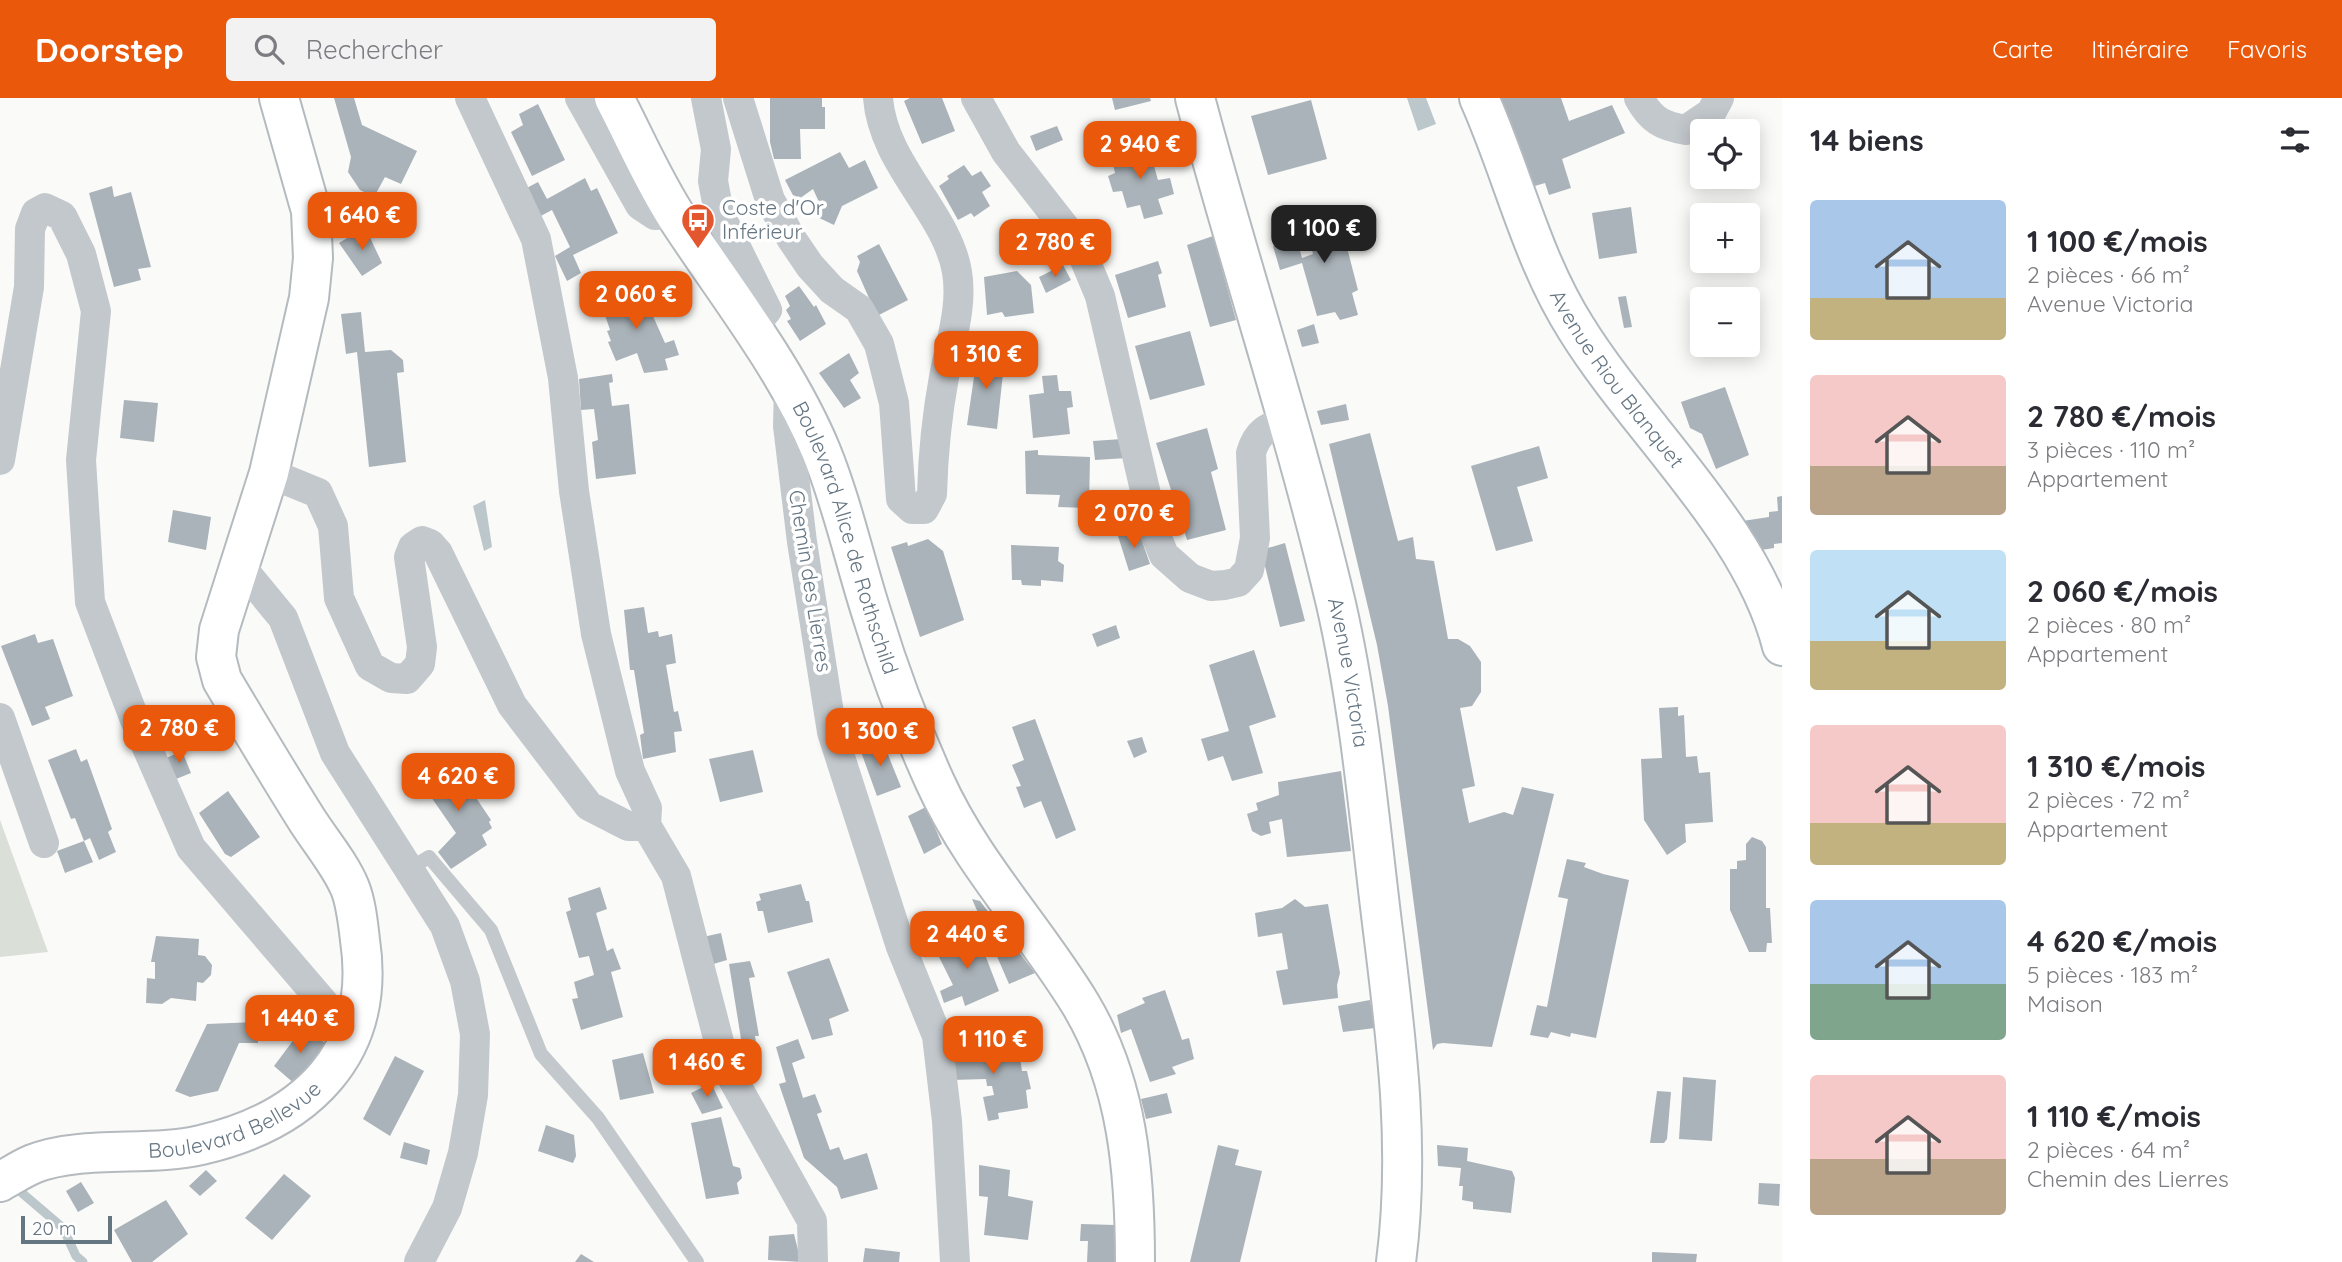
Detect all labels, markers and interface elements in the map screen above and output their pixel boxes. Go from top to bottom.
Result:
search box [226,18,716,81]
text: Doorstep [35,29,184,70]
icon: search [250,30,288,68]
text: Rechercher [306,33,443,66]
text: Carte [1992,34,2053,64]
text: Itinéraire [2091,34,2189,64]
text: Favoris [2227,34,2307,64]
map controls [1690,119,1760,357]
button: locate [1690,119,1760,189]
text: 14 biens [1810,121,1924,159]
icon: filters [2276,121,2314,159]
pin: 2 940 € [1075,122,1205,181]
text: 2 940 € [1099,129,1181,158]
pin: 1 640 € [297,192,427,252]
place label: Coste d'Or Inférieur [722,194,824,244]
text: 1 640 € [324,200,400,229]
bus stop icon: Coste d'Or Inférieur [679,201,717,250]
button: + [1690,203,1760,273]
pin: 1 100 € [1259,206,1389,265]
text: 1 100 € [1287,213,1361,242]
pin: 2 780 € [990,220,1120,279]
text: 1 100 €/mois [2027,222,2208,260]
text: 2 780 € [1015,227,1095,256]
icon: home [1866,228,1950,312]
text: 2 pièces · 66 m² [2027,260,2190,289]
pin: 2 060 € [571,272,701,331]
text: 2 060 € [595,279,677,308]
street label: Avenue Riou Blanquet [1545,285,1690,473]
button: − [1690,287,1760,357]
text: Avenue Victoria [2027,289,2193,318]
pin: 1 310 € [921,331,1051,391]
text: 1 310 € [950,339,1022,368]
street label: Boulevard Alice de Rothschild [787,396,904,677]
text: 2 780 €/mois [2027,397,2216,435]
icon: home [1866,403,1950,487]
text: 3 pièces · 110 m² [2027,435,2195,464]
text: Appartement [2027,464,2168,493]
street label: Chemin des Lierres [784,488,838,674]
pin: 2 070 € [1069,490,1199,550]
text: 2 070 € [1094,498,1174,527]
text: 2 060 €/mois [2027,572,2218,610]
icon: home [1866,578,1950,662]
street label: Avenue Victoria [1323,595,1375,749]
text: 2 pièces · 80 m² [2027,610,2191,639]
text: Appartement [2027,639,2168,668]
pin: 2 780 € [114,706,244,765]
pin: 1 300 € [815,708,945,768]
text: 2 780 € [139,713,219,742]
text: 1 300 € [842,716,918,745]
text: 1 310 €/mois [2027,747,2205,785]
icon: home [1866,753,1950,837]
pin: 4 620 € [393,754,523,813]
text: 4 620 € [418,761,498,790]
text: 2 pièces · 72 m² [2027,785,2190,814]
text: Appartement [2027,814,2168,843]
pin: 2 440 € [902,912,1032,971]
text: 2 440 € [926,919,1008,948]
text: 4 620 €/mois [2027,922,2217,960]
icon: home [1866,928,1950,1012]
text: 5 pièces · 183 m² [2027,960,2198,989]
text: Maison [2027,989,2103,1018]
pin: 1 440 € [235,996,365,1055]
text: 1 440 € [261,1003,339,1032]
pin: 1 110 € [928,1016,1058,1076]
text: 1 110 € [959,1024,1027,1053]
pin: 1 460 € [642,1040,772,1099]
text: 1 460 € [669,1047,745,1076]
street label: Boulevard Bellevue [147,1075,326,1163]
text: 1 110 €/mois [2027,1097,2201,1135]
icon: home [1866,1103,1950,1187]
text: 2 pièces · 64 m² [2027,1135,2190,1164]
text: Chemin des Lierres [2027,1164,2229,1193]
scale bar [21,1213,112,1245]
text: 20 m [32,1216,76,1240]

